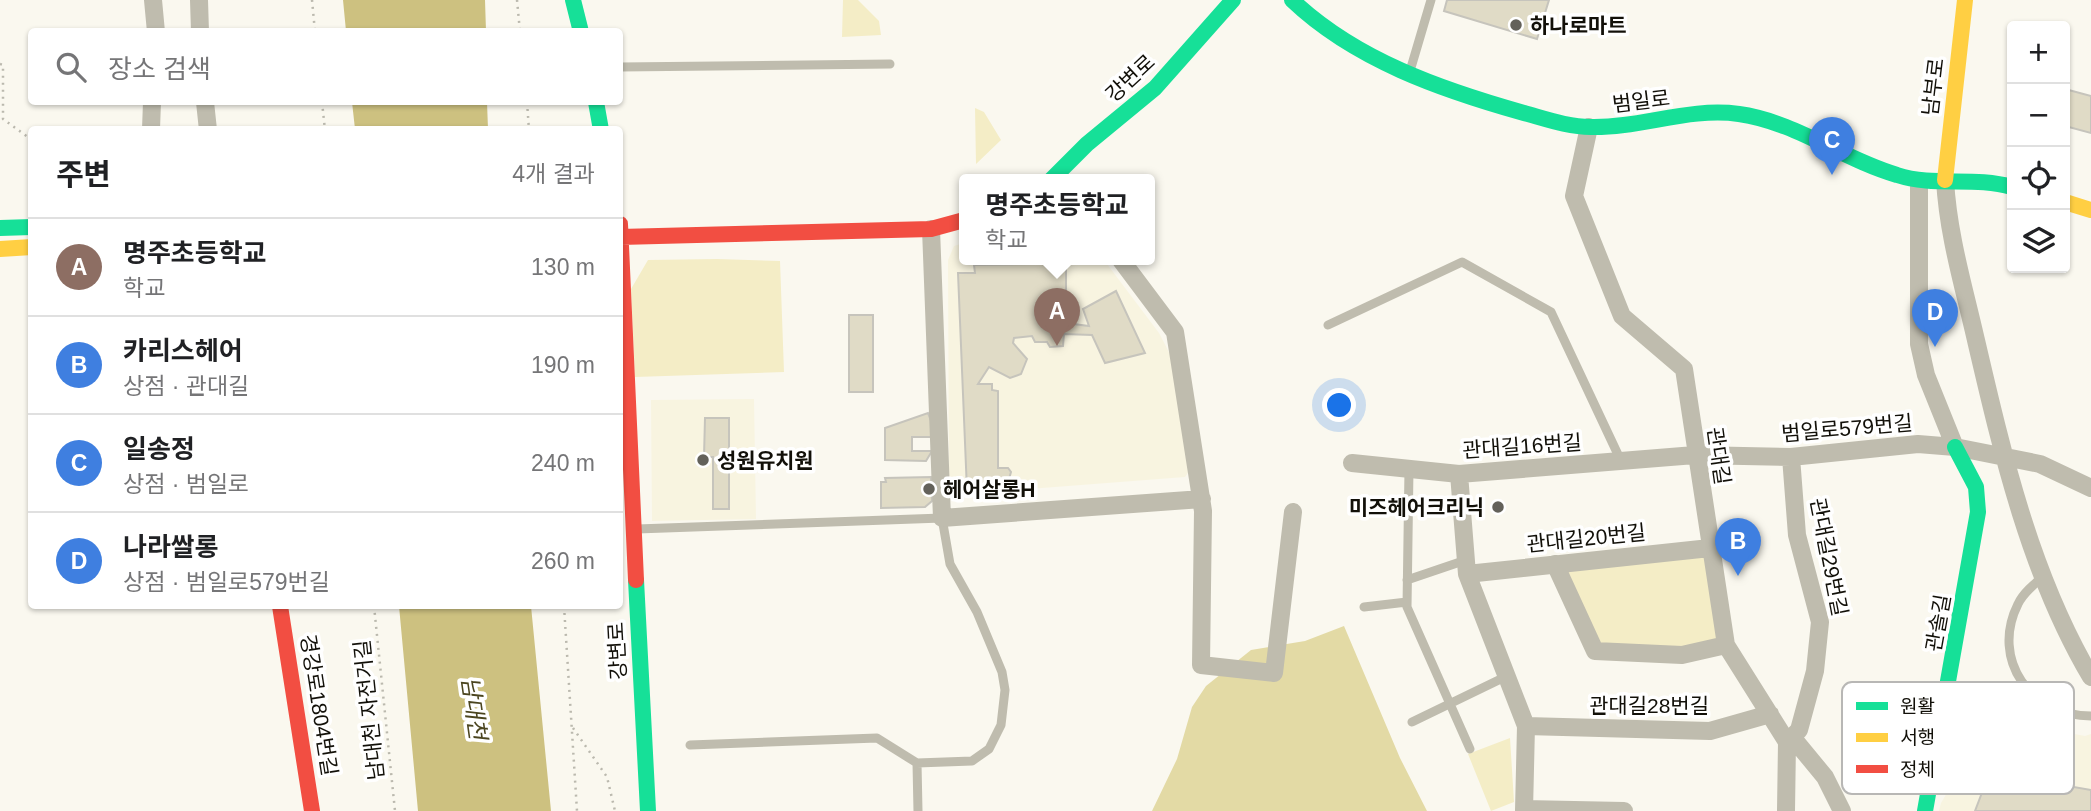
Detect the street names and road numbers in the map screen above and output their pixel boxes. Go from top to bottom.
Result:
street label: 강변로 [1101,50,1159,106]
street label: 남부로 [1918,57,1948,117]
street label: 범일로 [1611,86,1671,116]
street label: 범일로579번길 [1780,411,1914,445]
street label: 관대길 [1704,426,1734,486]
street label: 관대길16번길 [1461,430,1583,462]
street label: 관대길29번길 [1806,496,1852,618]
street label: 관대길20번길 [1525,520,1647,556]
street label: 관솔길 [1922,592,1954,654]
street label: 강변로 [604,621,630,681]
street label: 경강로1804번길 [296,632,342,778]
street label: 남대천 자전거길 [350,639,388,781]
street label: 관대길28번길 [1589,694,1709,717]

